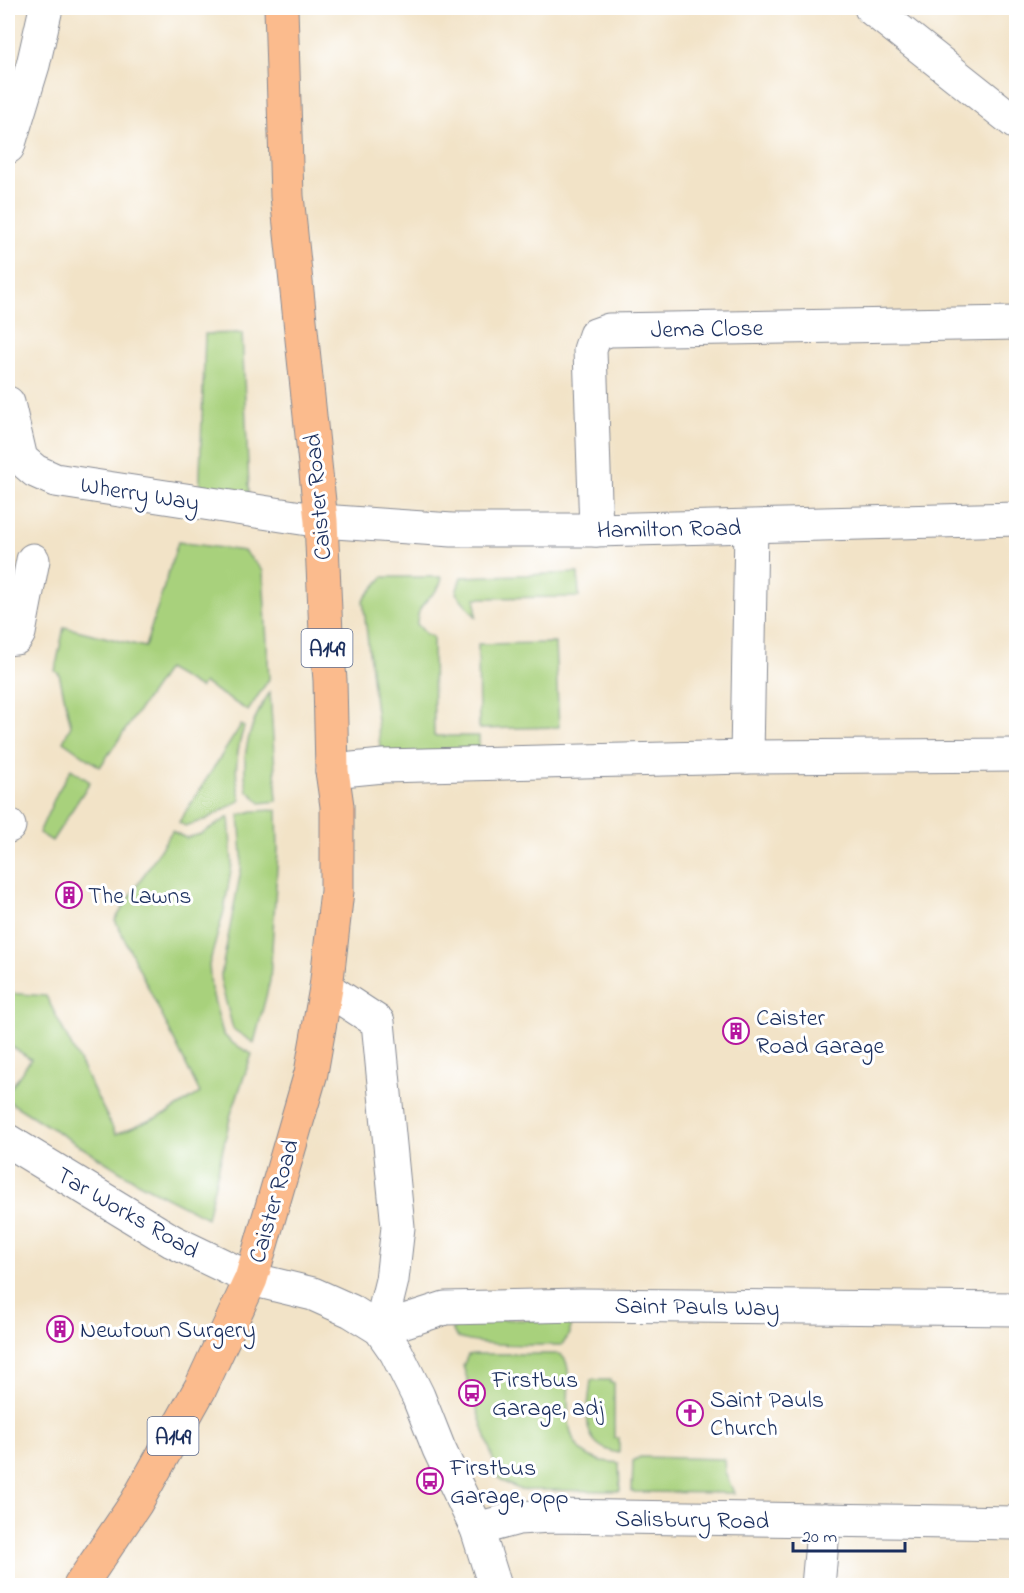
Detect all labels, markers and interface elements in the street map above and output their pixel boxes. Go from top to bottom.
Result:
street label: Jema Close [650,312,764,349]
street label: Caister Road [296,431,342,562]
street label: Wherry Way [78,469,202,523]
street label: Hamilton Road [597,512,742,549]
road number: A149 [302,629,352,667]
building icon: The Lawns [54,880,84,910]
place label: The Lawns [88,880,192,915]
place label: Caister Road Garage [756,1002,884,1065]
building icon: Caister Road Garage [721,1016,751,1046]
street label: Caister Road [241,1135,310,1268]
street label: Tar Works Road [49,1159,205,1269]
street label: Saint Pauls Way [614,1290,780,1328]
building icon: Newtown Surgery [45,1314,75,1344]
place label: Newtown Surgery [80,1314,256,1350]
place label: Firstbus Garage, adj [491,1364,605,1427]
bus stop icon: Firstbus Garage, adj [457,1378,487,1408]
place label: Saint Pauls Church [710,1384,824,1447]
church icon: Saint Pauls Church [675,1398,705,1428]
road number: A149 [148,1417,198,1455]
place label: Firstbus Garage, opp [449,1452,569,1515]
bus stop icon: Firstbus Garage, opp [415,1466,445,1496]
street label: Salisbury Road [615,1503,770,1541]
scale bar [793,1515,906,1553]
text: 20 m [802,1525,837,1551]

